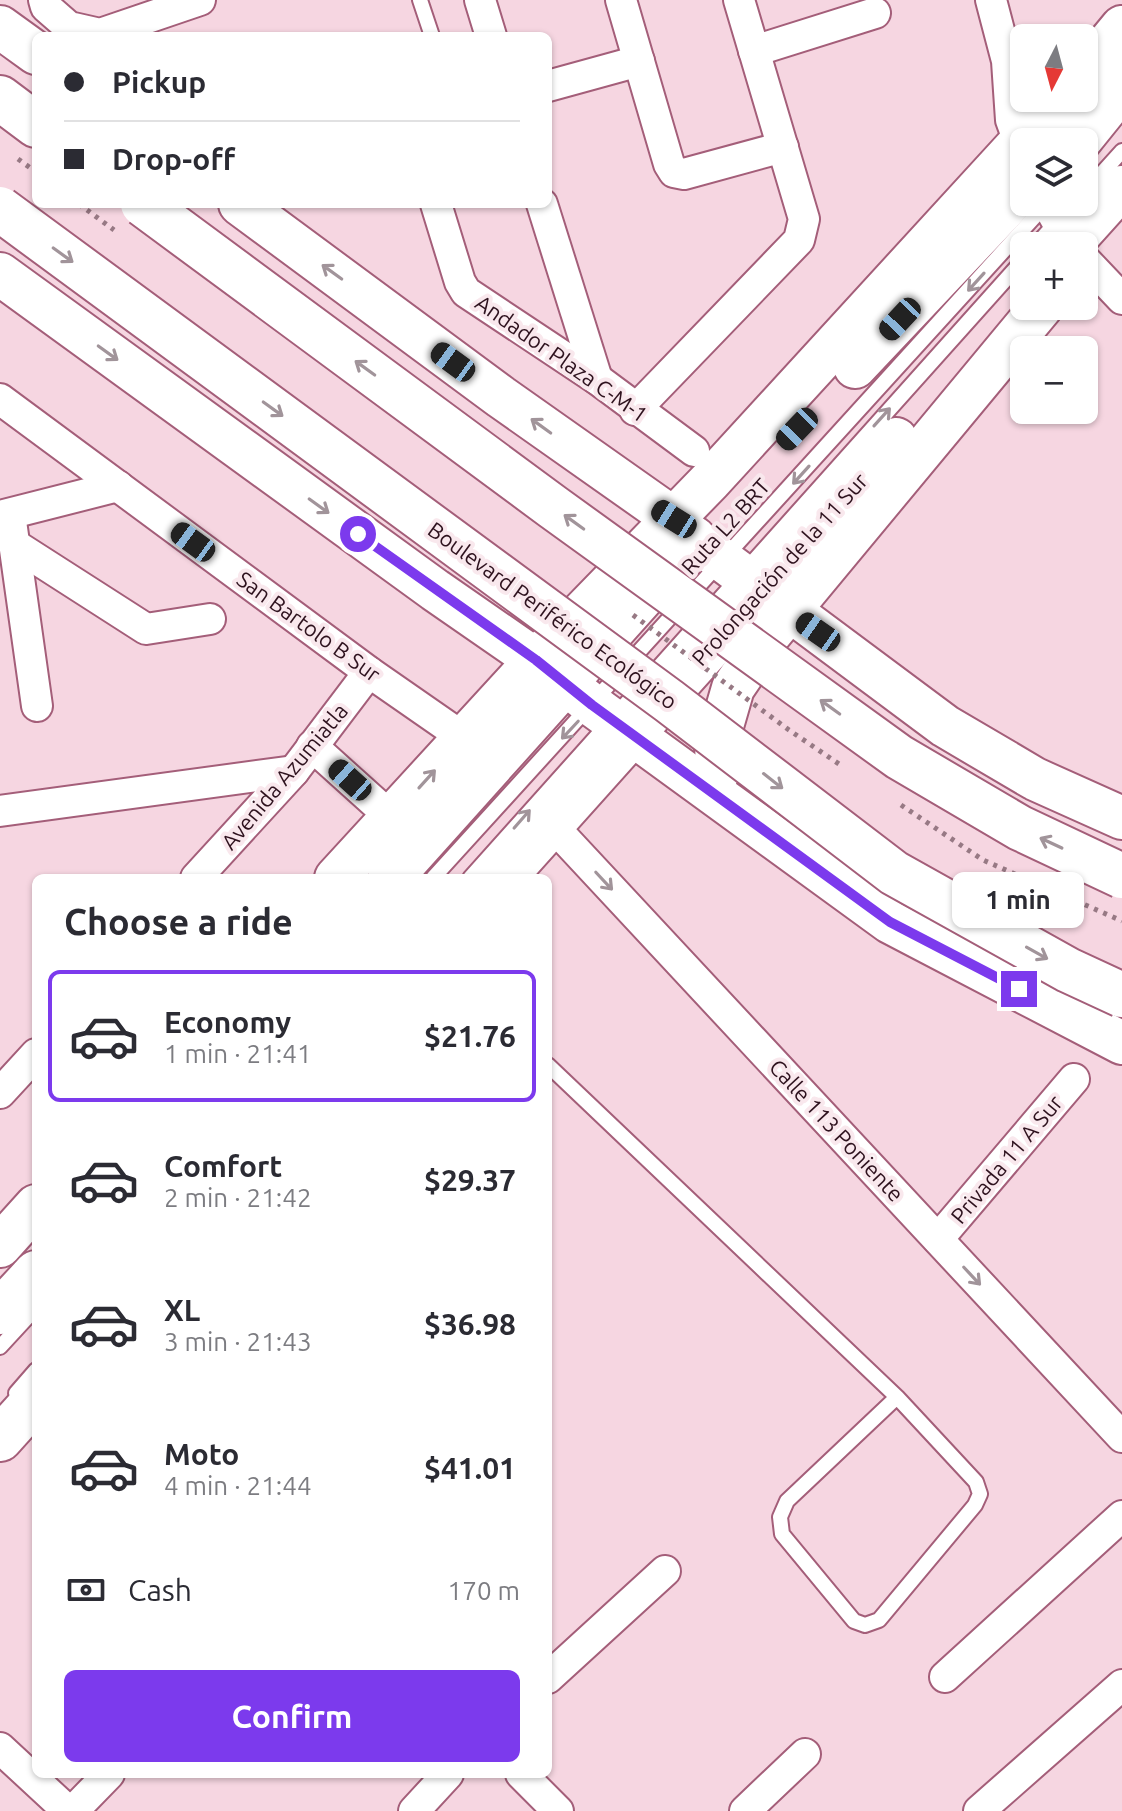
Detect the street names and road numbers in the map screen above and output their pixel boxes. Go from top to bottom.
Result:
street label: Andador Plaza C-M-1 [471,289,653,427]
street label: Prolongación de la 11 Sur [686,467,872,670]
street label: Ruta L2 BRT [676,473,774,579]
street label: Boulevard Periférico Ecológico [424,516,682,714]
street label: San Bartolo B Sur [233,566,386,687]
street label: Avenida Azumiatla [216,698,352,854]
street label: Calle 113 Poniente [765,1054,909,1206]
street label: Privada 11 A Sur [945,1089,1067,1228]

